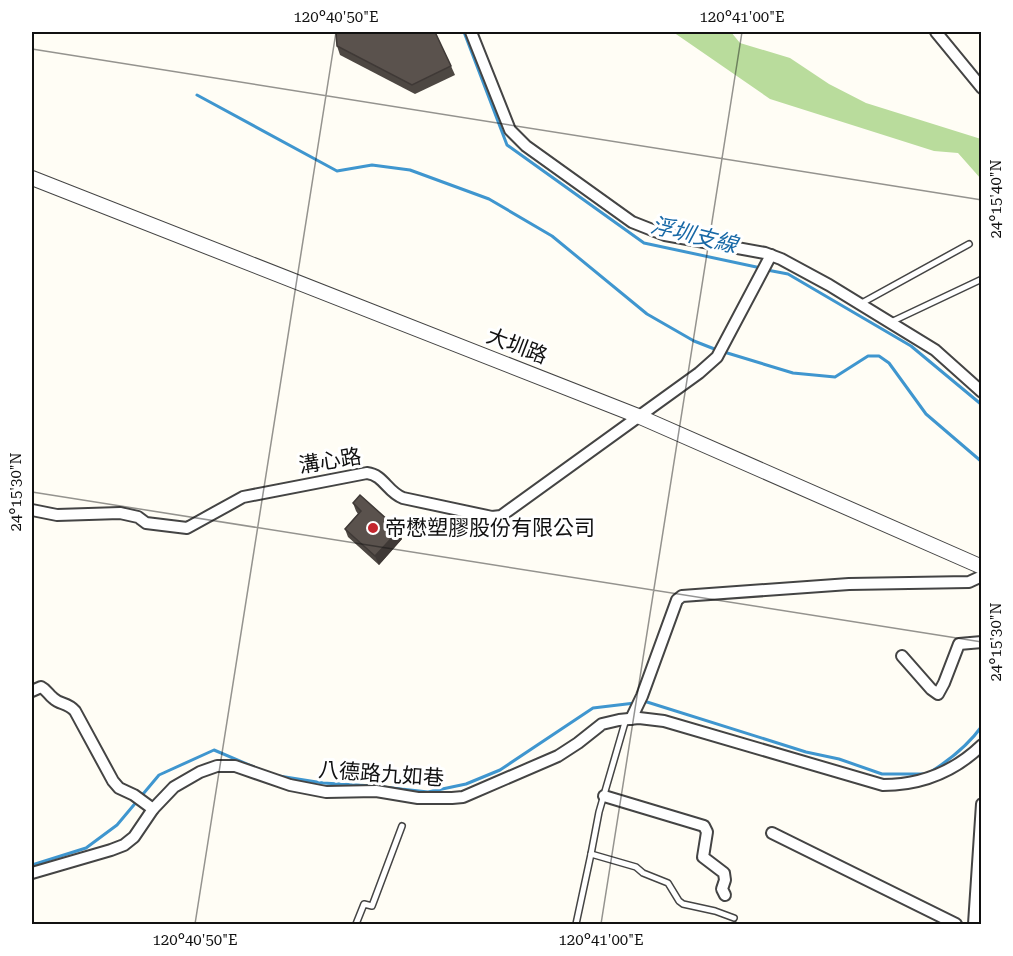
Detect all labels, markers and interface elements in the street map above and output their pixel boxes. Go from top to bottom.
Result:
text: 120°40'50"E [293,8,379,26]
text: 120°41'00"E [699,8,785,26]
text: 24°15'40"N [987,159,1005,239]
water label: 浮圳支線 [648,212,743,258]
street label: 大圳路 [483,324,551,368]
street label: 溝心路 [297,444,363,478]
text: 24°15'30"N [7,452,25,532]
place label: 帝懋塑膠股份有限公司 [385,516,595,540]
marker: 帝懋塑膠股份有限公司 [366,521,380,535]
text: 24°15'30"N [987,602,1005,682]
street label: 八德路九如巷 [317,758,445,790]
text: 120°40'50"E [152,931,238,949]
text: 120°41'00"E [558,931,644,949]

